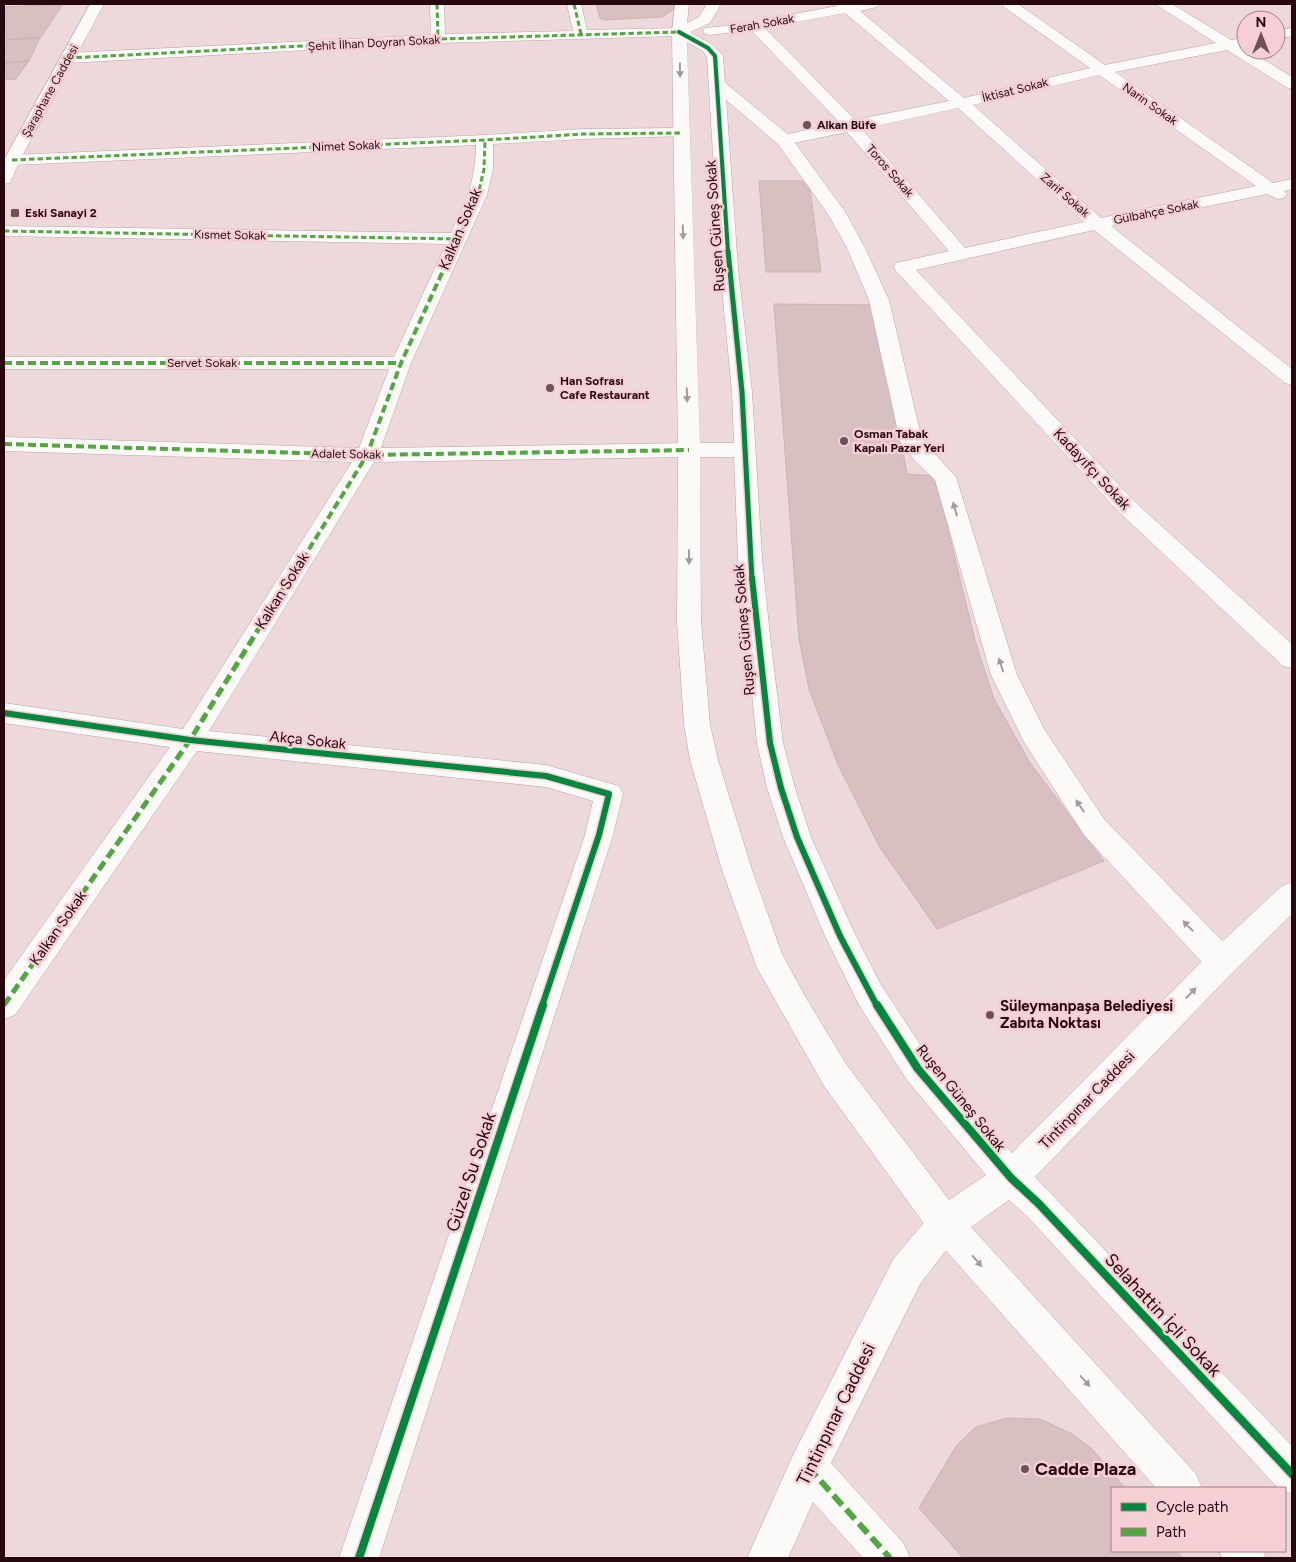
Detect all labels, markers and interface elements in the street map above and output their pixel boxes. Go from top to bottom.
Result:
north arrow [1236,10,1286,60]
street label: Ferah Sokak [729,11,795,37]
text: N [1256,14,1266,31]
street label: Şehit İlhan Doyran Sokak [308,33,441,53]
street label: Şaraphane Caddesi [19,42,81,140]
one-way arrow [676,62,684,78]
street label: İktisat Sokak [981,75,1050,105]
street label: Narin Sokak [1120,80,1180,128]
place label: Alkan Büfe [817,118,876,132]
marker: Alkan Büfe [801,119,813,131]
street label: Nimet Sokak [312,138,381,154]
street label: Toros Sokak [864,142,917,200]
street label: Ruşen Güneş Sokak [701,159,729,293]
street label: Zarif Sokak [1038,170,1092,220]
street label: Kalkan Sokak [435,185,486,272]
street label: Gülbahçe Sokak [1112,197,1200,227]
place label: Eski Sanayi 2 [25,206,97,220]
marker: Eski Sanayi 2 [9,207,21,219]
one-way arrow [680,225,688,241]
street label: Kısmet Sokak [194,227,266,243]
street label: Servet Sokak [167,356,237,370]
place label: Han Sofrası Cafe Restaurant [560,374,650,402]
marker: Han Sofrası Cafe Restaurant [544,382,556,394]
one-way arrow [683,387,691,403]
street label: Kadayıfçı Sokak [1050,424,1135,514]
place label: Osman Tabak Kapalı Pazar Yeri [854,427,945,455]
marker: Osman Tabak Kapalı Pazar Yeri [838,435,850,447]
street label: Adalet Sokak [311,446,381,462]
one-way arrow [950,501,958,516]
street label: Kalkan Sokak [251,549,313,633]
one-way arrow [685,549,693,565]
street label: Ruşen Güneş Sokak [729,563,759,697]
one-way arrow [996,657,1004,672]
street label: Akça Sokak [269,727,348,753]
one-way arrow [1075,799,1085,812]
street label: Kalkan Sokak [26,887,91,969]
one-way arrow [1183,921,1195,933]
one-way arrow [1185,987,1197,999]
place label: Süleymanpaşa Belediyesi Zabıta Noktası [1000,997,1173,1032]
marker: Süleymanpaşa Belediyesi Zabıta Noktası [984,1009,996,1021]
street label: Ruşen Güneş Sokak [912,1041,1010,1156]
street label: Tintinpınar Caddesi [1036,1047,1138,1153]
street label: Güzel Su Sokak [441,1109,501,1234]
street label: Selahattin İçli Sokak [1100,1249,1226,1381]
one-way arrow [971,1254,982,1267]
street label: Tintinpınar Caddesi [792,1339,880,1489]
one-way arrow [1080,1375,1091,1388]
place label: Cadde Plaza [1035,1458,1136,1480]
marker: Cadde Plaza [1019,1463,1031,1475]
legend [1111,1487,1286,1552]
text: Cycle path [1156,1498,1228,1516]
text: Path [1156,1523,1186,1541]

